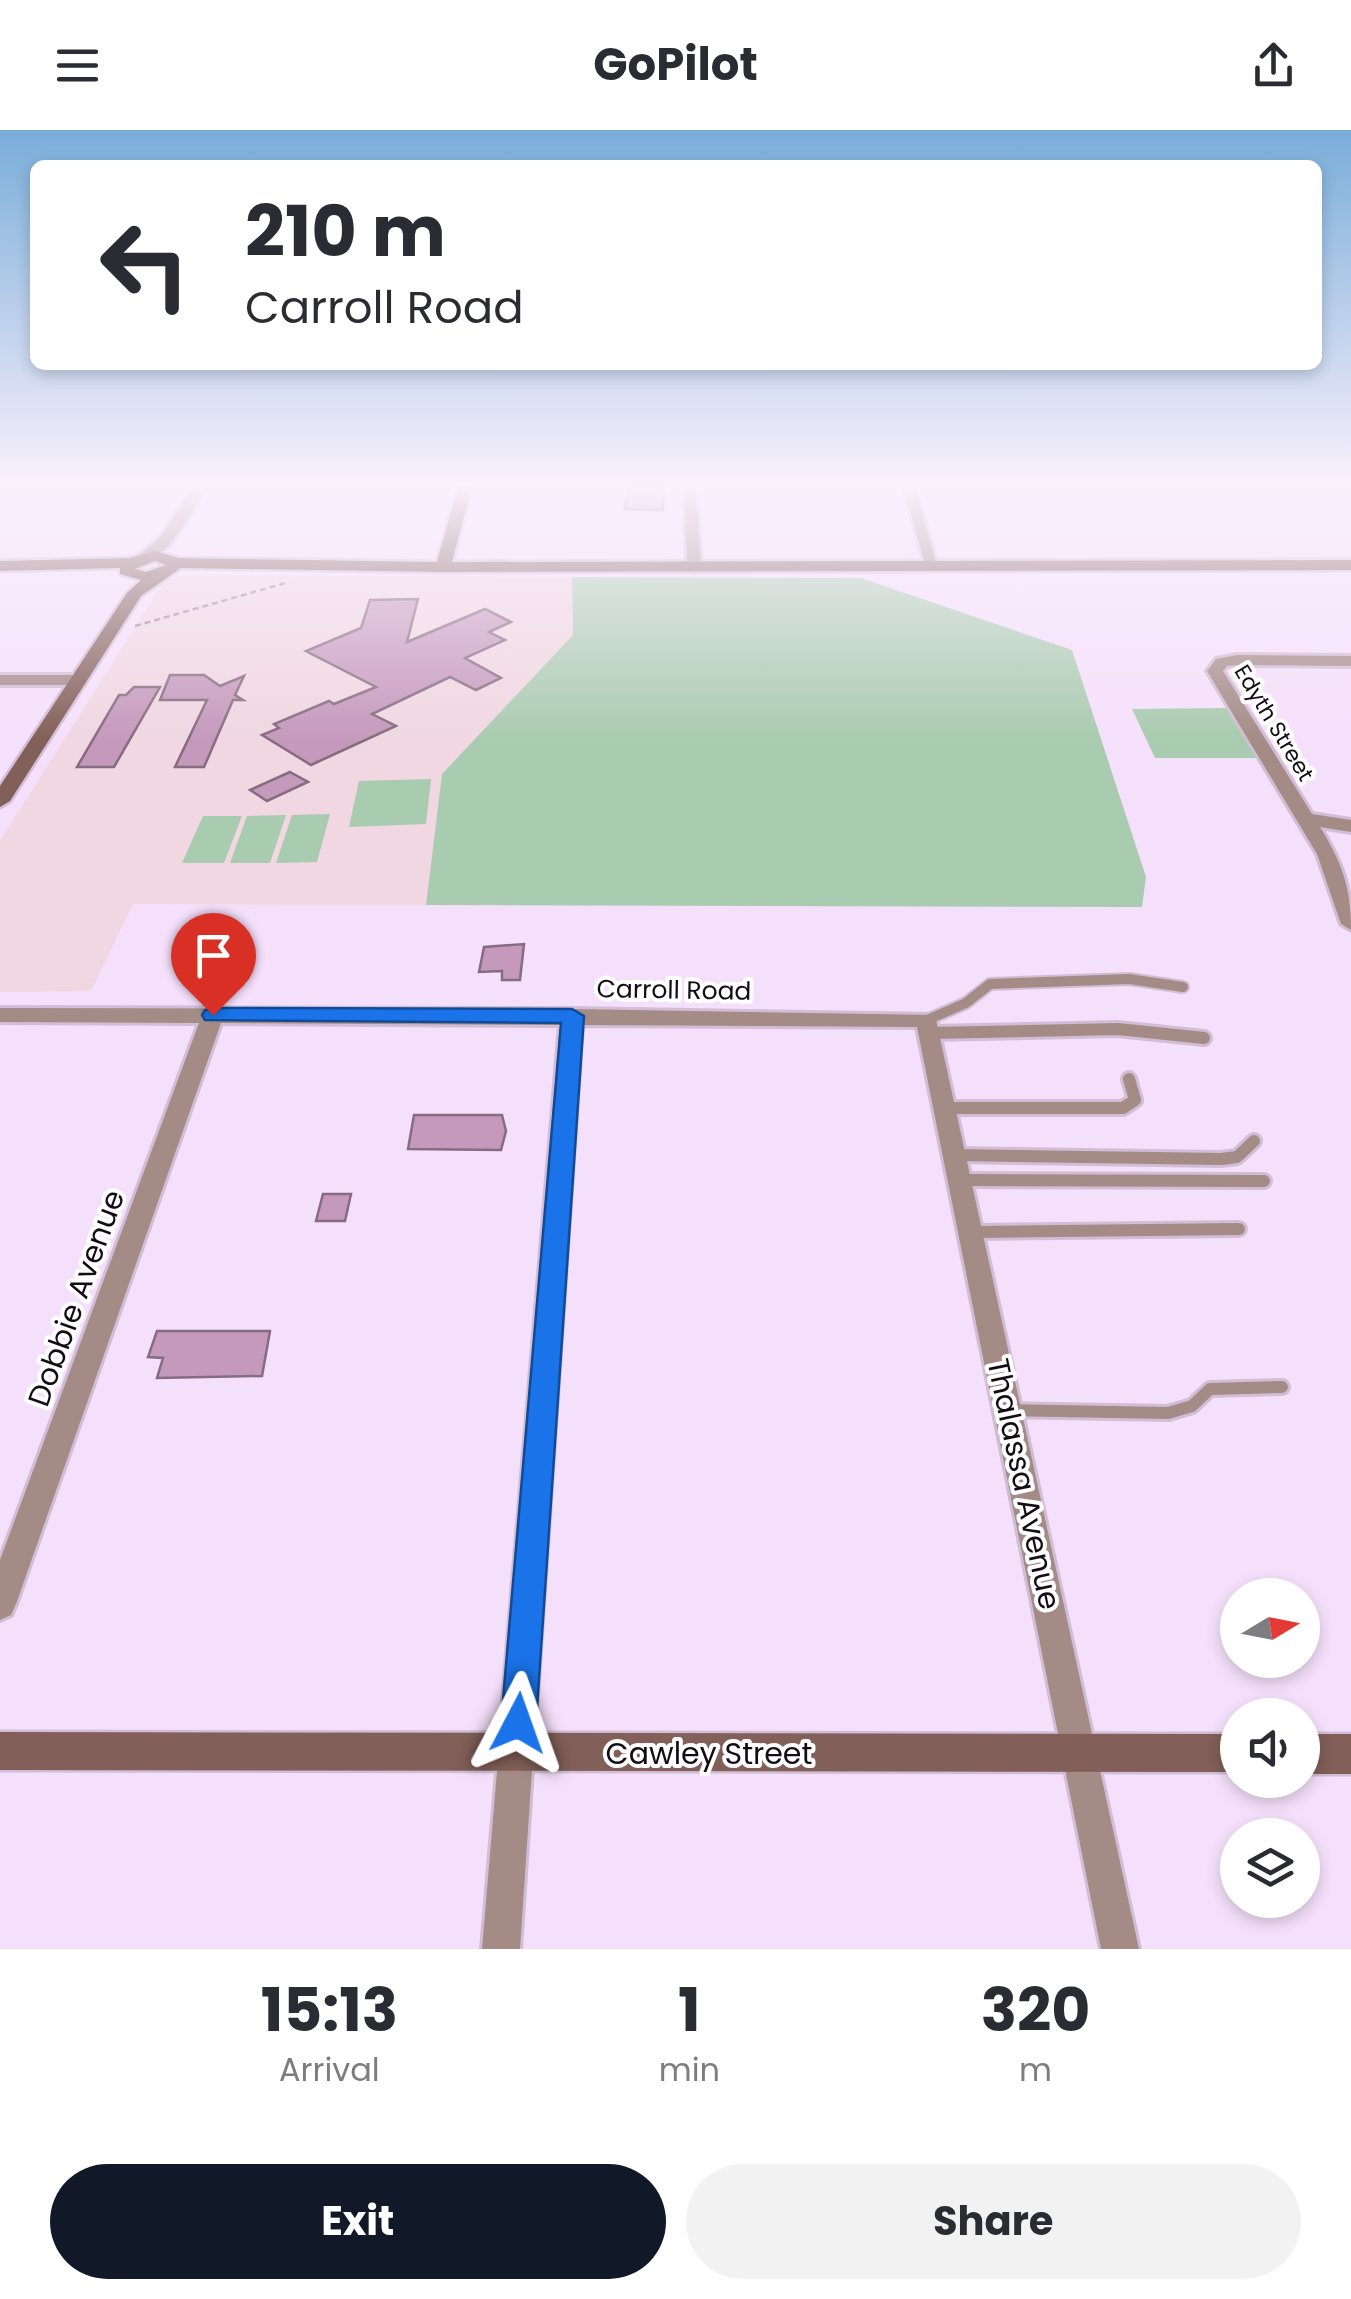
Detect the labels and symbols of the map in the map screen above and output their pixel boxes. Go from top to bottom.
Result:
street label: Edyth Street [1227,659,1321,787]
pin [171,913,256,1016]
street label: Carroll Road [596,971,752,1009]
street label: Dobbie Avenue [17,1184,135,1412]
street label: Thalassa Avenue [976,1355,1072,1613]
north arrow [1220,1578,1320,1678]
position arrow [466,1671,570,1775]
street label: Cawley Street [606,1732,812,1775]

